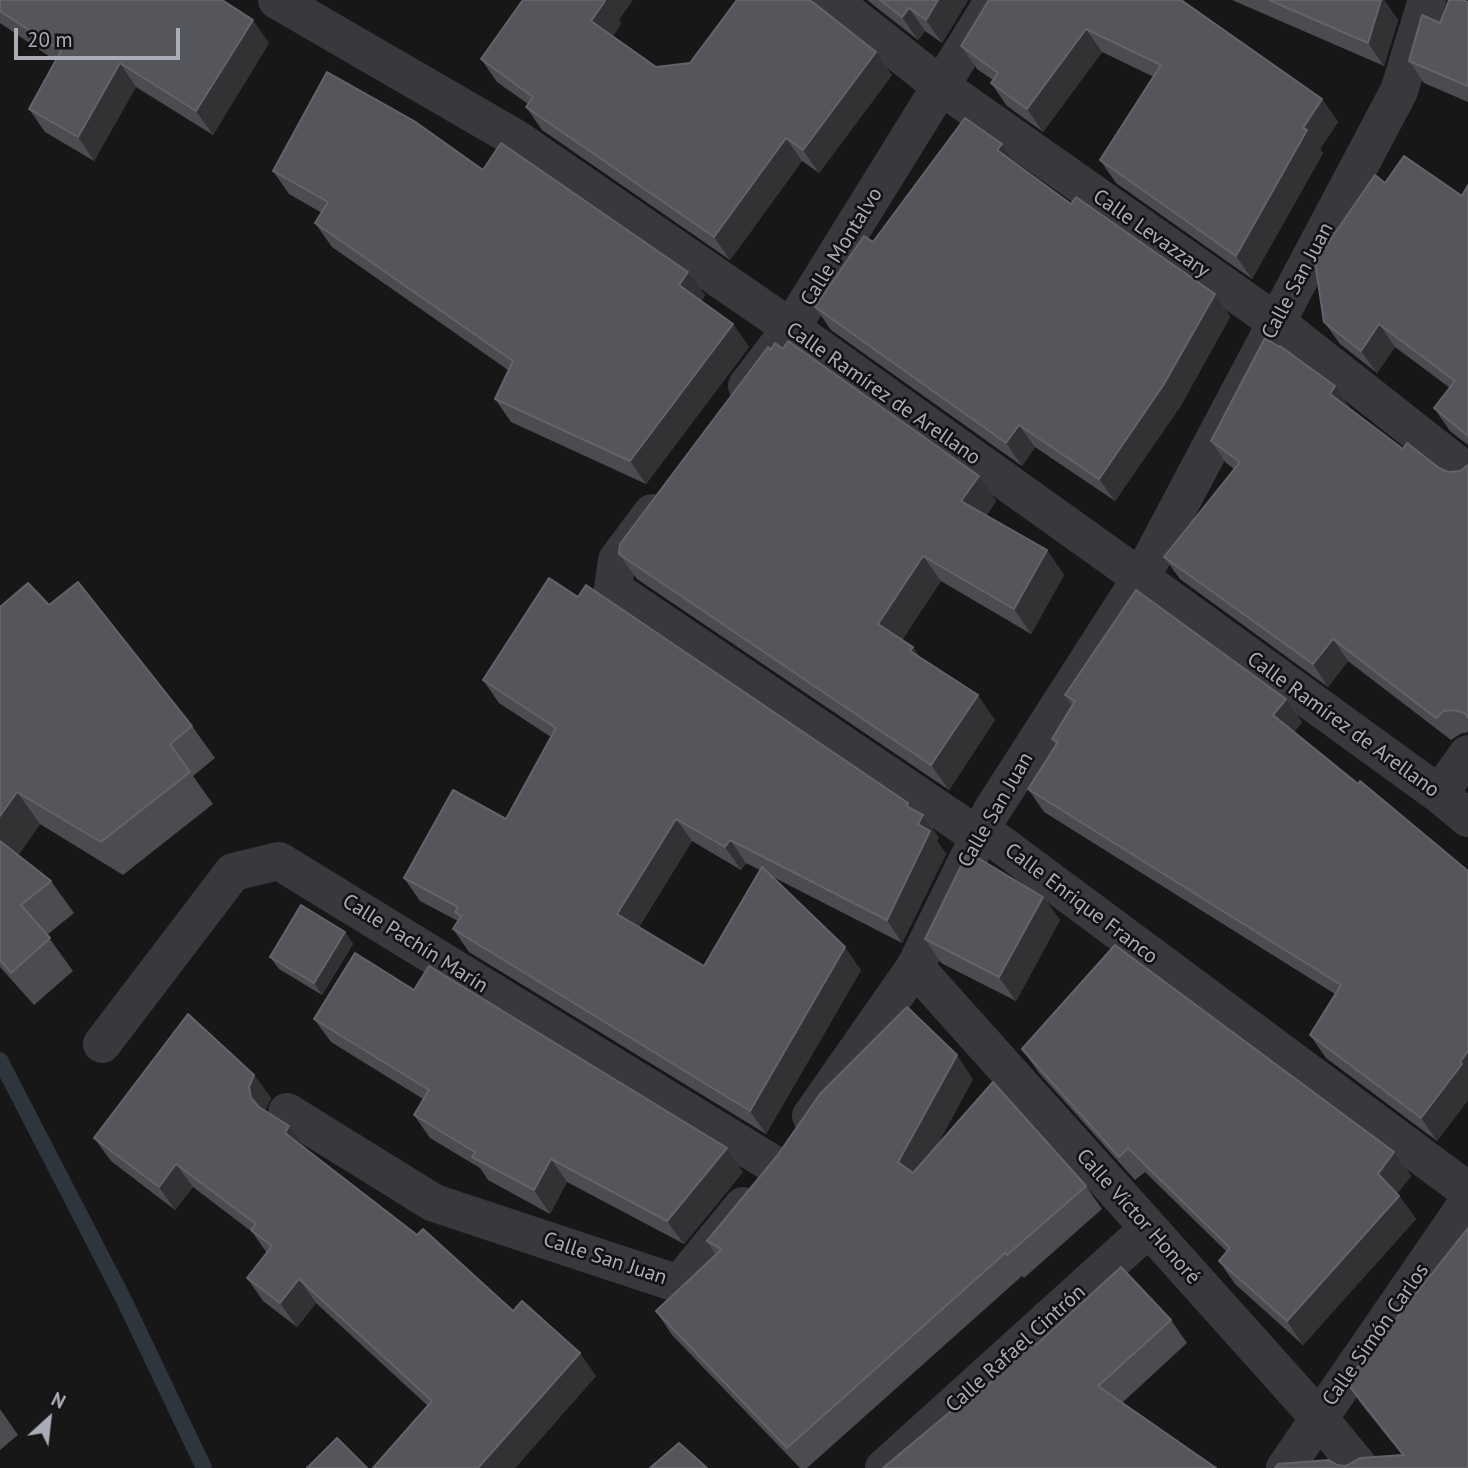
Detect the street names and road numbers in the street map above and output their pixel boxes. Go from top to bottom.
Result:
street label: Calle Montalvo [796,183,888,311]
street label: Calle Levazzary [1088,184,1214,284]
street label: Calle San Juan [1257,218,1339,344]
street label: Calle Ramírez de Arellano [781,317,985,471]
street label: Calle Ramírez de Arellano [1242,647,1444,803]
street label: Calle San Juan [953,748,1039,872]
street label: Calle Enrique Franco [999,838,1163,970]
street label: Calle Pachín Marín [338,889,492,999]
street label: Calle Víctor Honoré [1071,1144,1205,1290]
street label: Calle San Juan [540,1227,670,1291]
street label: Calle Simón Carlos [1317,1259,1435,1411]
street label: Calle Rafael Cintrón [941,1280,1091,1418]

